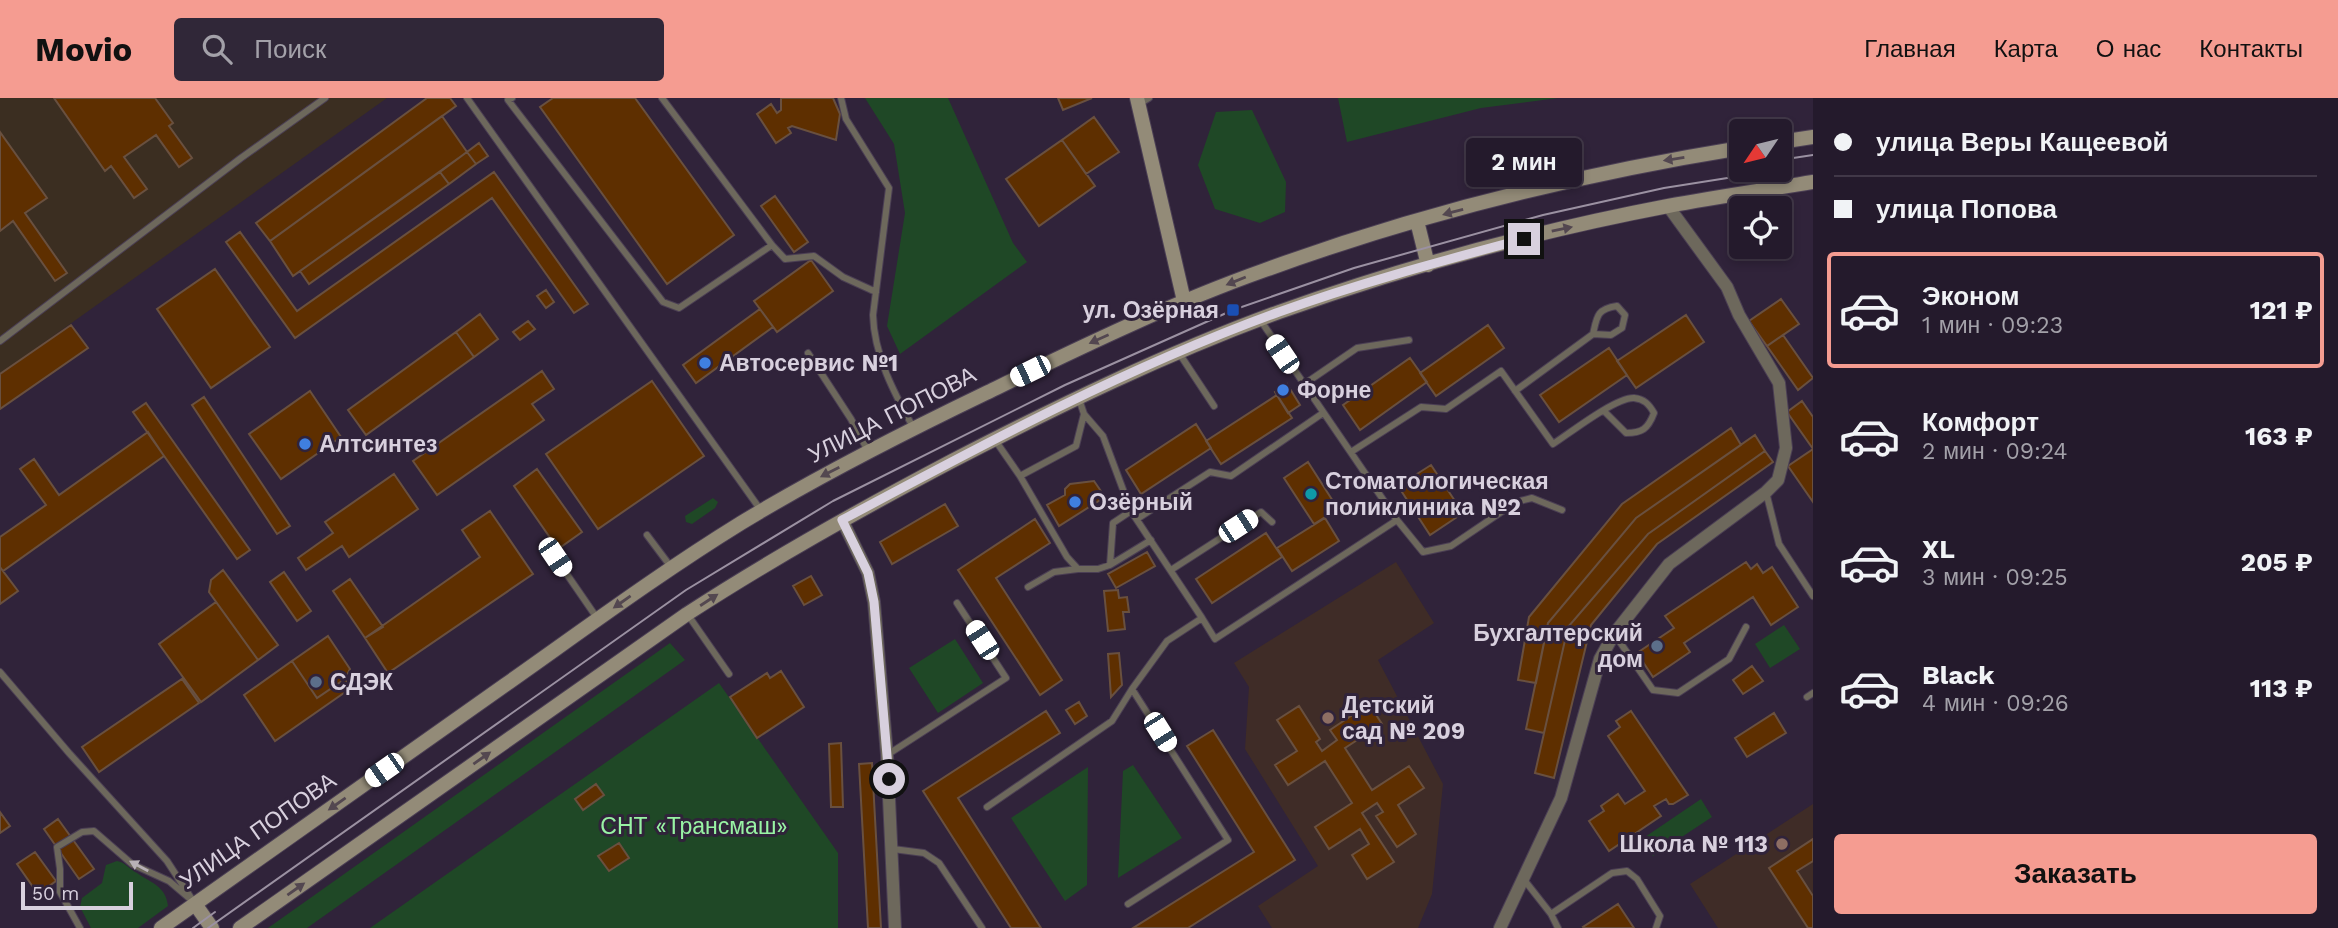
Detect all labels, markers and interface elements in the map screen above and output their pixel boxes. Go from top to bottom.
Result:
search box [174,18,664,81]
text: Movio [35,30,132,69]
icon: search [198,30,236,68]
text: Поиск [254,34,326,64]
text: Главная [1864,35,1956,63]
text: Карта [1994,35,2058,63]
text: О нас [2096,35,2161,63]
text: Контакты [2199,35,2303,63]
north arrow [1729,119,1792,182]
map controls [1729,119,1792,259]
text: улица Веры Кащеевой [1876,127,2169,157]
callout: 2 мин [1466,138,1582,186]
text: 2 мин [1491,149,1557,176]
one-way arrow [1663,154,1685,165]
text: улица Попова [1876,194,2057,224]
button: locate [1729,196,1792,259]
one-way arrow [1442,207,1463,217]
route end [1508,223,1540,255]
one-way arrow [1551,223,1573,234]
one-way arrow [1225,275,1246,286]
icon: car [1838,279,1901,342]
text: Эконом [1922,281,2020,311]
text: 121 ₽ [2250,295,2313,325]
place label: ул. Озёрная [1082,297,1219,324]
marker: ул. Озёрная [1225,302,1241,318]
text: 1 мин · 09:23 [1922,312,2063,339]
car [1262,331,1303,377]
one-way arrow [1089,334,1110,345]
place label: Автосервис №1 [719,350,898,377]
car [1007,352,1054,390]
marker: Автосервис №1 [697,355,713,371]
street label: УЛИЦА ПОПОВА [804,361,981,469]
place label: Форне [1297,377,1371,404]
marker: Форне [1275,382,1291,398]
icon: car [1838,405,1901,468]
text: Комфорт [1922,407,2039,437]
text: 163 ₽ [2245,421,2313,451]
place label: Алтсинтез [319,431,438,458]
marker: Алтсинтез [297,436,313,452]
text: 2 мин · 09:24 [1922,438,2068,465]
one-way arrow [820,467,840,478]
place label: Стоматологическая поликлиника №2 [1325,468,1549,521]
marker: Стоматологическая поликлиника №2 [1303,486,1319,502]
place label: Озёрный [1089,489,1193,516]
marker: Озёрный [1067,494,1083,510]
car [1215,506,1262,546]
icon: car [1838,531,1901,594]
car [535,534,576,580]
text: XL [1922,534,1955,564]
text: 205 ₽ [2240,547,2313,577]
text: 3 мин · 09:25 [1922,564,2068,591]
one-way arrow [699,594,718,607]
one-way arrow [613,595,631,609]
car [962,617,1003,663]
place label: Бухгалтерский дом [1473,620,1643,673]
marker: Бухгалтерский дом [1649,638,1665,654]
icon: car [1838,657,1901,720]
text: Black [1922,660,1994,690]
place label: СДЭК [330,669,394,696]
text: 113 ₽ [2250,673,2313,703]
marker: СДЭК [308,674,324,690]
text: 4 мин · 09:26 [1922,690,2069,717]
place label: Детский сад № 209 [1342,692,1465,745]
car [1140,709,1181,755]
marker: Детский сад № 209 [1320,710,1336,726]
car [361,749,408,791]
one-way arrow [473,751,491,765]
route start [873,763,905,795]
street label: УЛИЦА ПОПОВА [175,767,342,895]
one-way arrow [328,797,346,811]
park label: СНТ «Трансмаш» [600,813,788,840]
place label: Школа № 113 [1620,831,1768,858]
button: Заказать [1834,834,2317,914]
marker: Школа № 113 [1774,836,1790,852]
one-way arrow [129,861,149,872]
scale bar [21,879,133,911]
text: 50 m [32,882,79,905]
one-way arrow [287,882,305,896]

